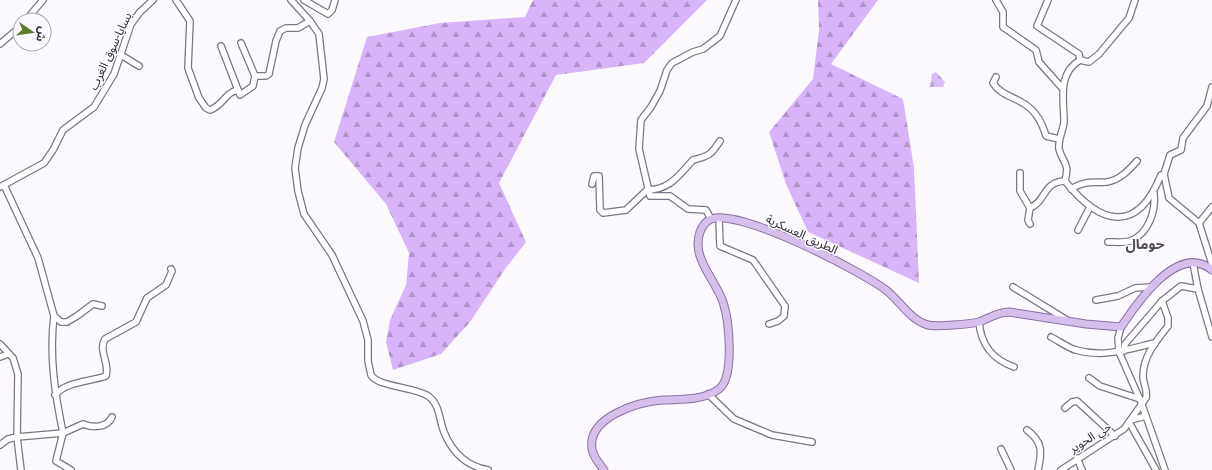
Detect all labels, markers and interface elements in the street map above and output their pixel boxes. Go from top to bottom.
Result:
street label: بسايا-سوق الغرب [84,9,136,93]
north arrow [12,12,52,52]
text: ش [33,25,51,43]
street label: الطريق العسكرية [763,210,841,258]
district label: حومال [1125,234,1165,253]
street label: حي الحوير [1065,417,1115,459]

